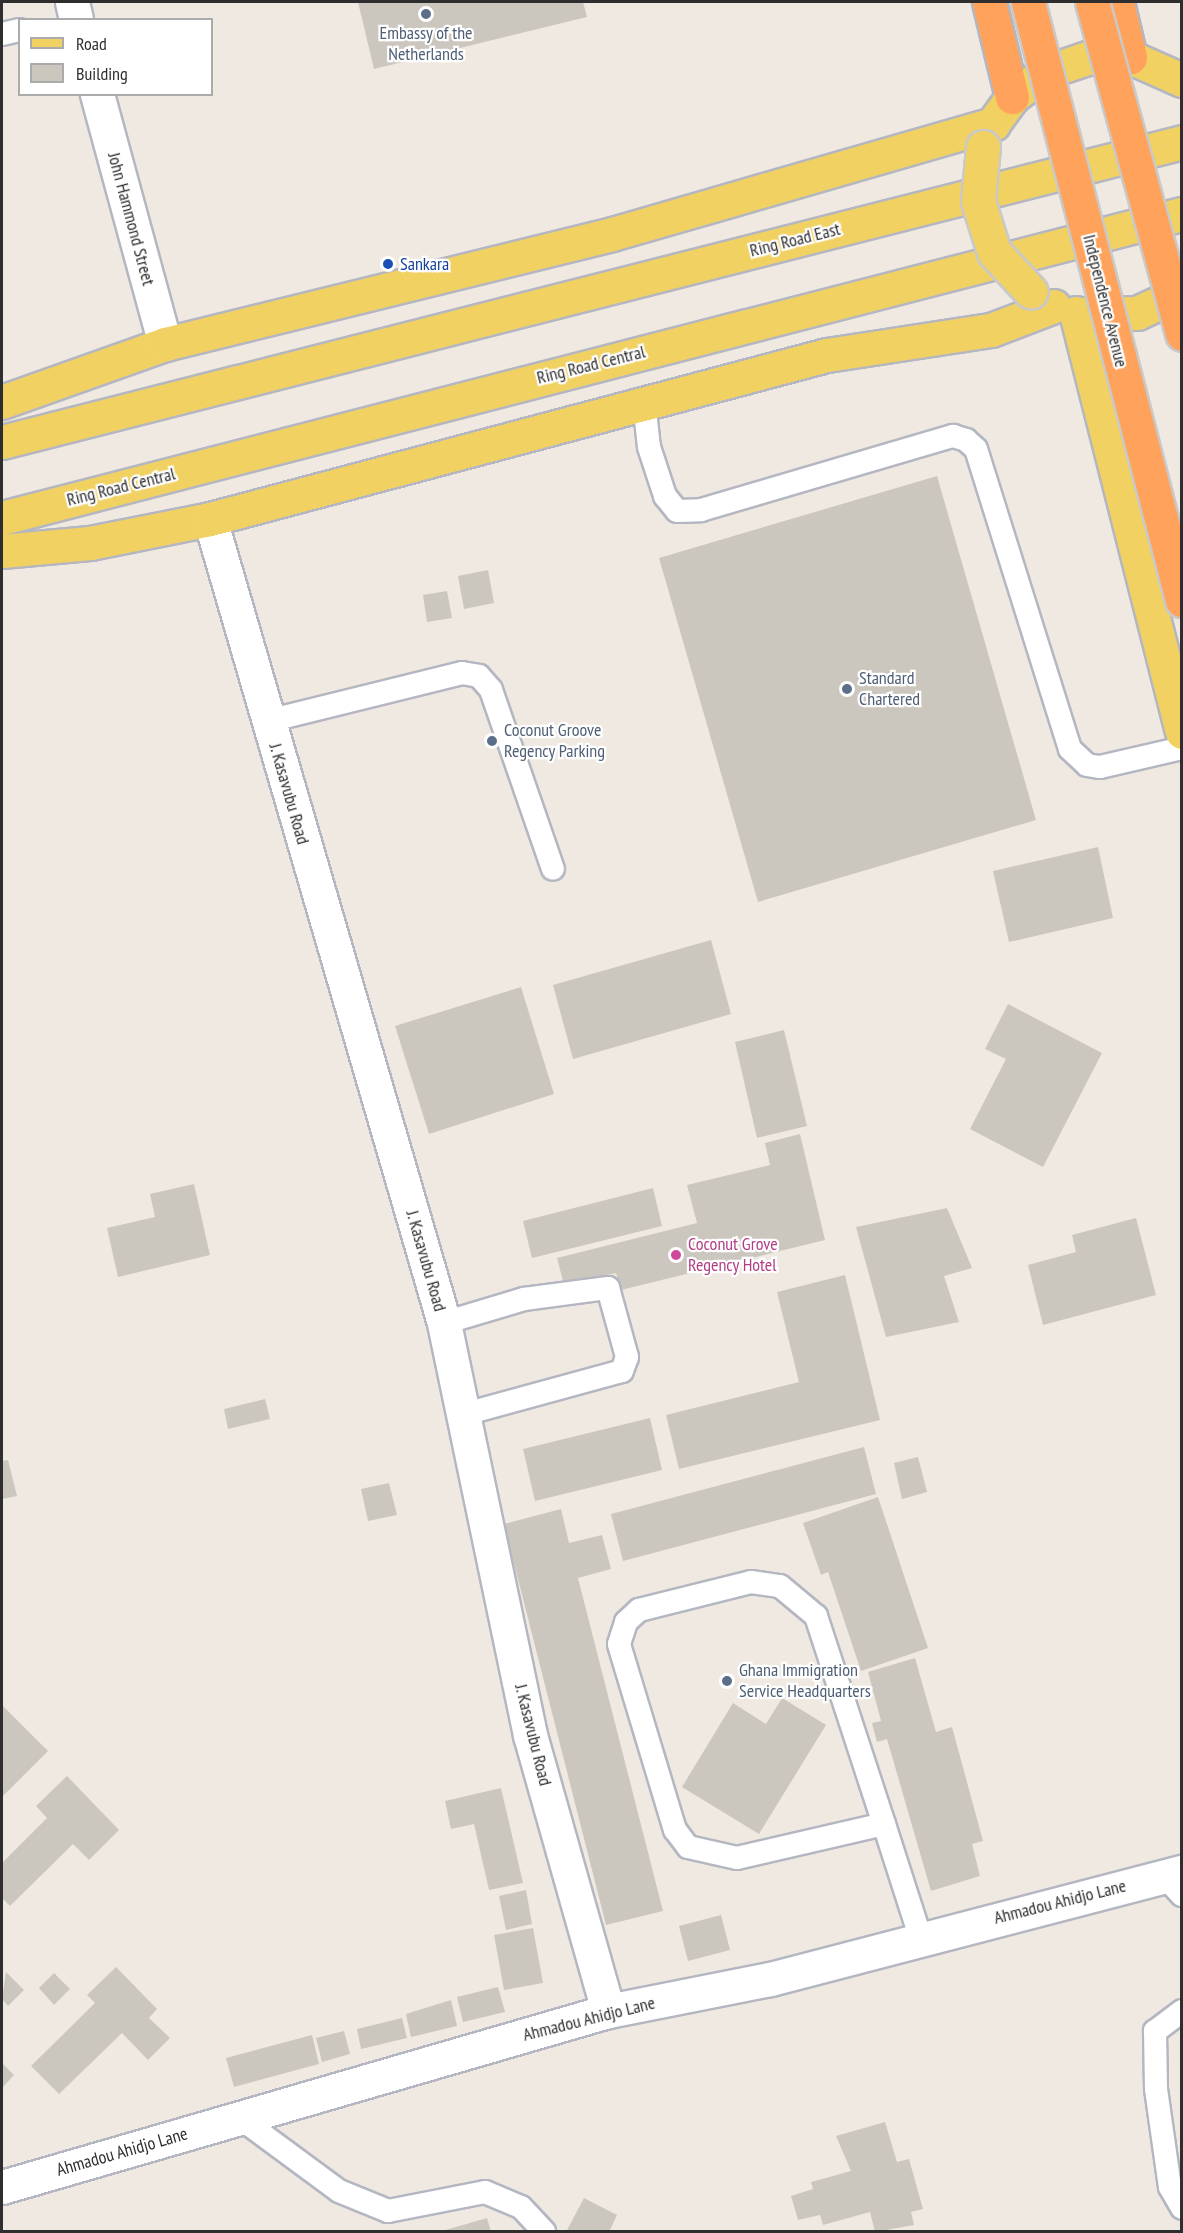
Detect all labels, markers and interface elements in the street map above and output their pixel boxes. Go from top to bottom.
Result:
marker: Embassy of the Netherlands [419,7,433,21]
legend [18,18,213,96]
place label: Embassy of the Netherlands [379,23,473,66]
text: Road [76,32,107,55]
text: Building [76,62,128,85]
street label: John Hammond Street [103,150,159,288]
street label: Ring Road East [748,218,842,262]
street label: Independence Avenue [1078,232,1132,370]
place label: Sankara [400,253,449,275]
marker: Sankara [381,257,395,271]
street label: Ring Road Central [535,341,647,389]
street label: Ring Road Central [65,463,177,511]
place label: Standard Chartered [859,668,920,710]
marker: Standard Chartered [840,682,854,696]
place label: Coconut Groove Regency Parking [504,720,605,762]
marker: Coconut Groove Regency Parking [485,734,499,748]
street label: J. Kasavubu Road [264,740,314,848]
street label: J. Kasavubu Road [401,1207,451,1315]
place label: Coconut Grove Regency Hotel [688,1234,778,1276]
marker: Coconut Grove Regency Hotel [669,1248,683,1262]
place label: Ghana Immigration Service Headquarters [739,1660,871,1702]
marker: Ghana Immigration Service Headquarters [720,1674,734,1688]
street label: J. Kasavubu Road [510,1681,556,1789]
street label: Ahmadou Ahidjo Lane [991,1875,1129,1929]
street label: Ahmadou Ahidjo Lane [520,1992,658,2046]
street label: Ahmadou Ahidjo Lane [54,2123,190,2181]

